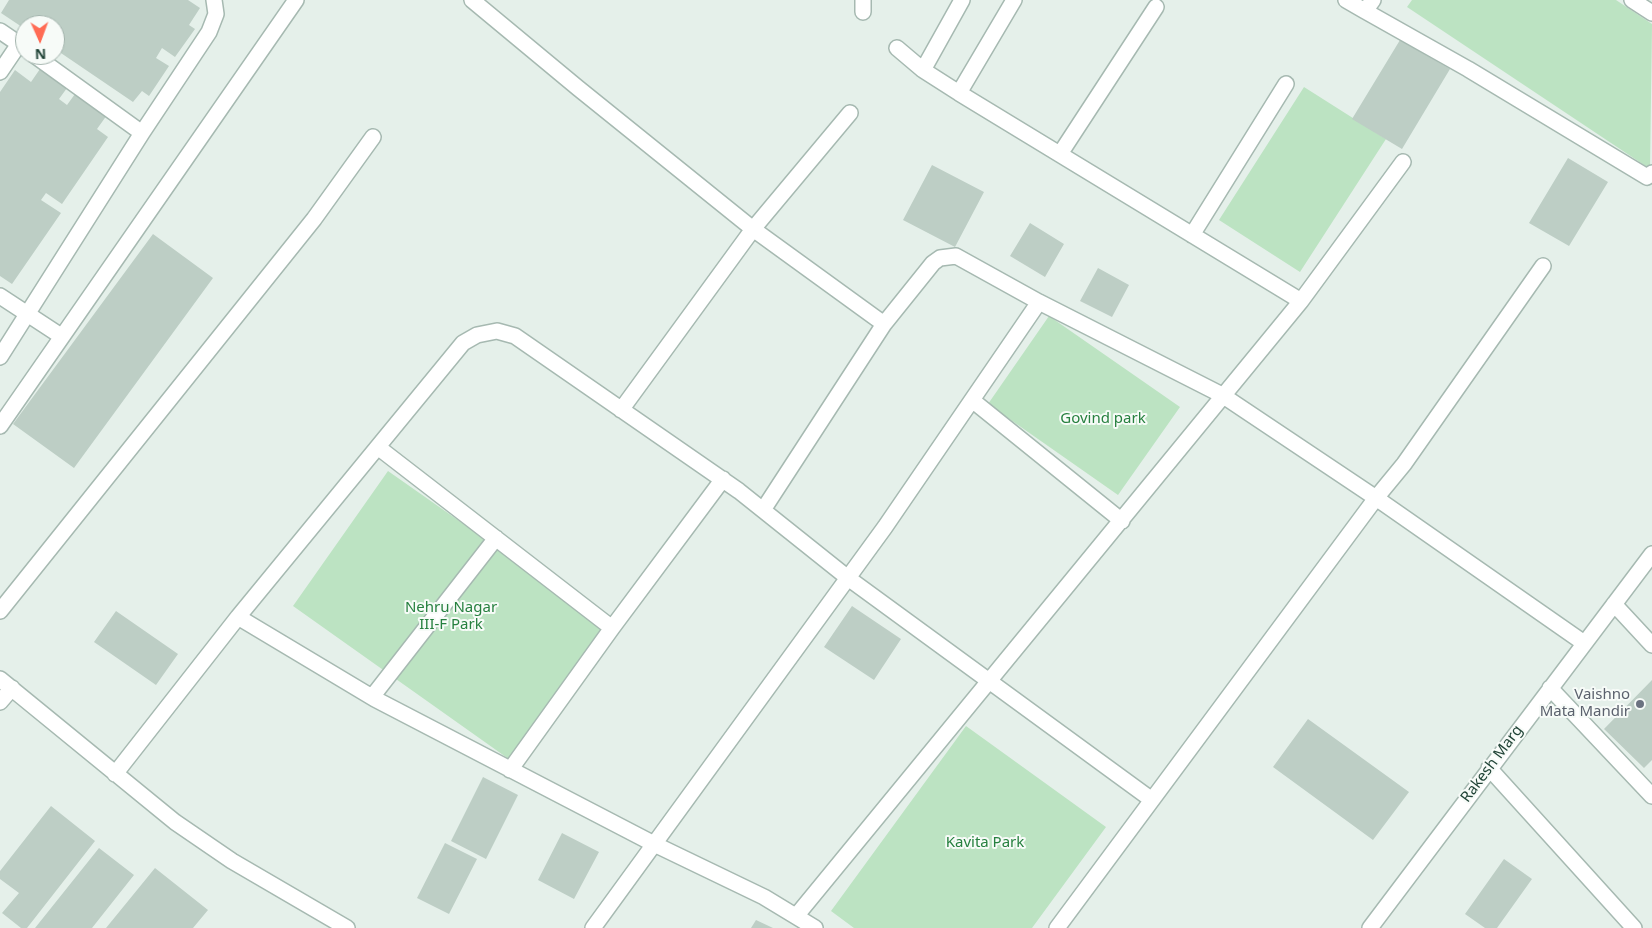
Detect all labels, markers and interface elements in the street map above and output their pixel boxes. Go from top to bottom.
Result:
north arrow [15,15,65,65]
text: N [34,45,47,64]
park label: Govind park [1060,410,1146,428]
park label: Nehru Nagar III-F Park [405,599,497,634]
place label: Vaishno Mata Mandir [1540,686,1630,721]
marker: Vaishno Mata Mandir [1634,698,1646,710]
street label: Rakesh Marg [1457,722,1527,806]
park label: Kavita Park [946,834,1024,852]

